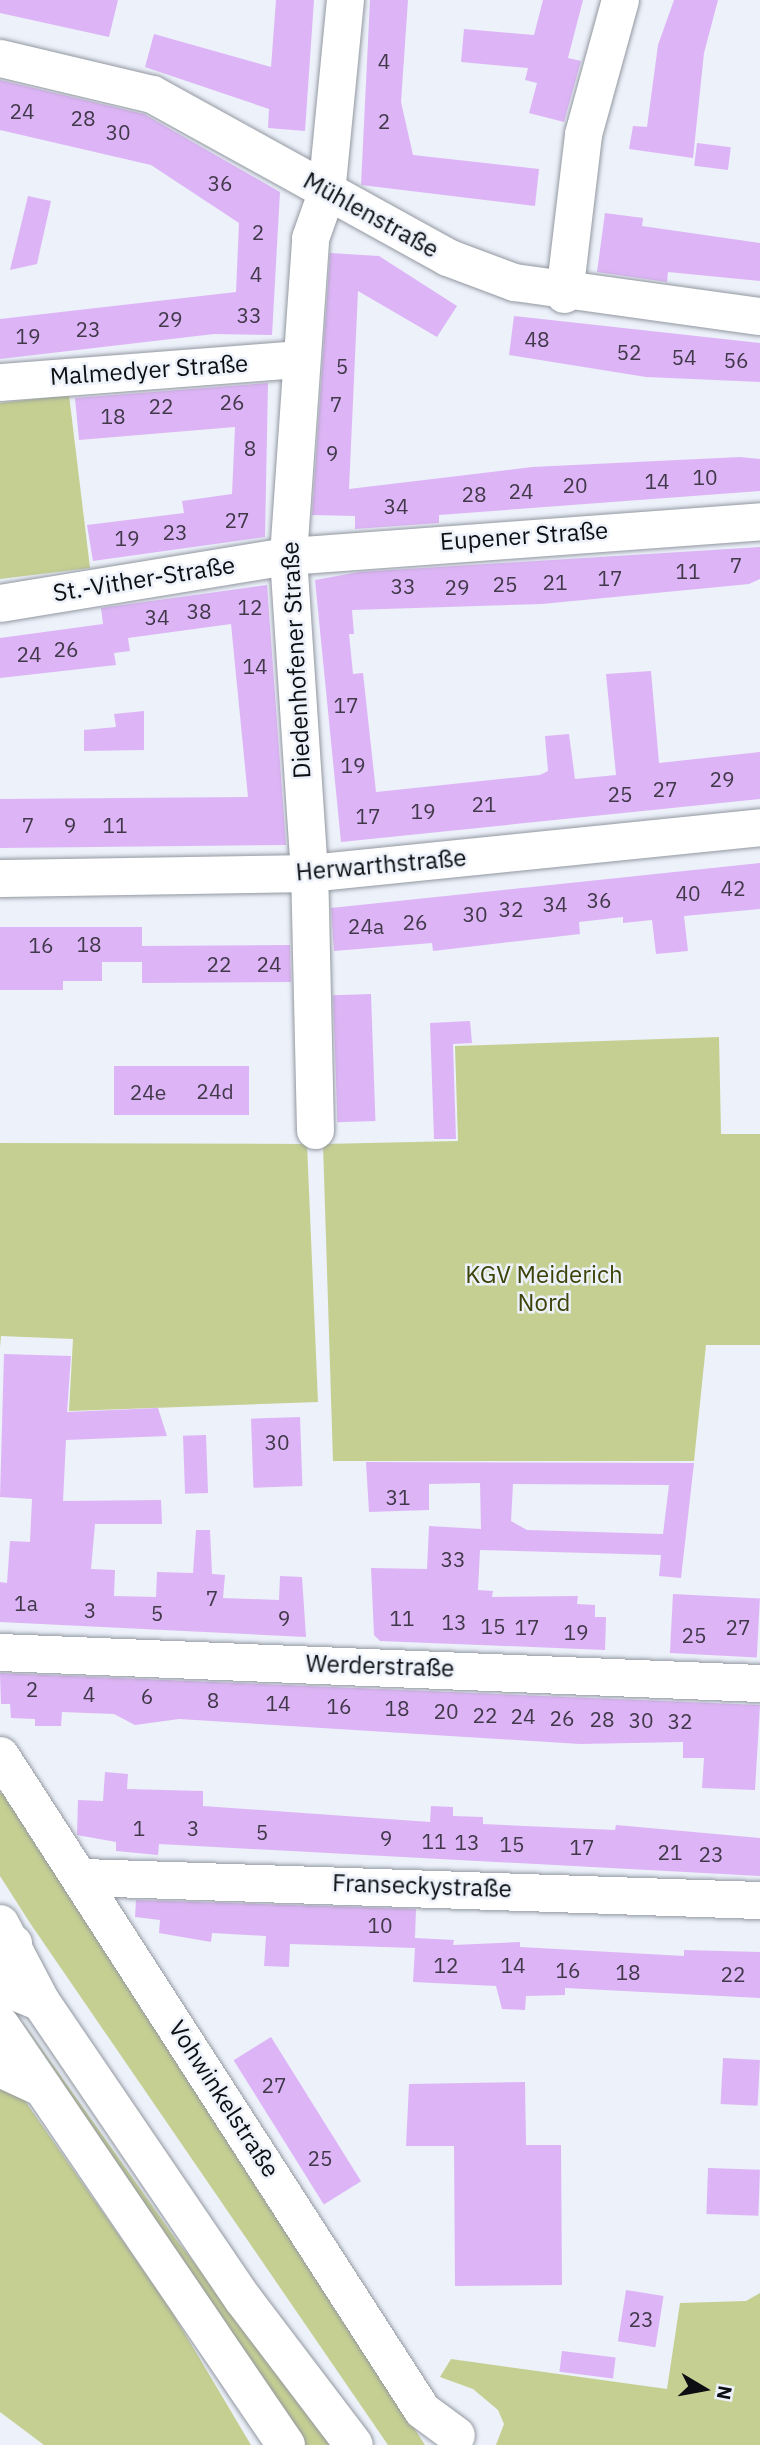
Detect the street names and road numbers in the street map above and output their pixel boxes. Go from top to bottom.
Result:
street label: Mühlenstraße [298,166,444,264]
street label: Malmedyer Straße [49,349,249,391]
street label: Eupener Straße [439,516,609,556]
street label: Diedenhofener Straße [275,541,317,779]
street label: St.-Vither-Straße [51,550,237,608]
street label: Herwarthstraße [295,843,467,887]
street label: Werderstraße [305,1649,455,1683]
street label: Franseckystraße [332,1868,512,1904]
street label: Vohwinkelstraße [163,2015,285,2183]

